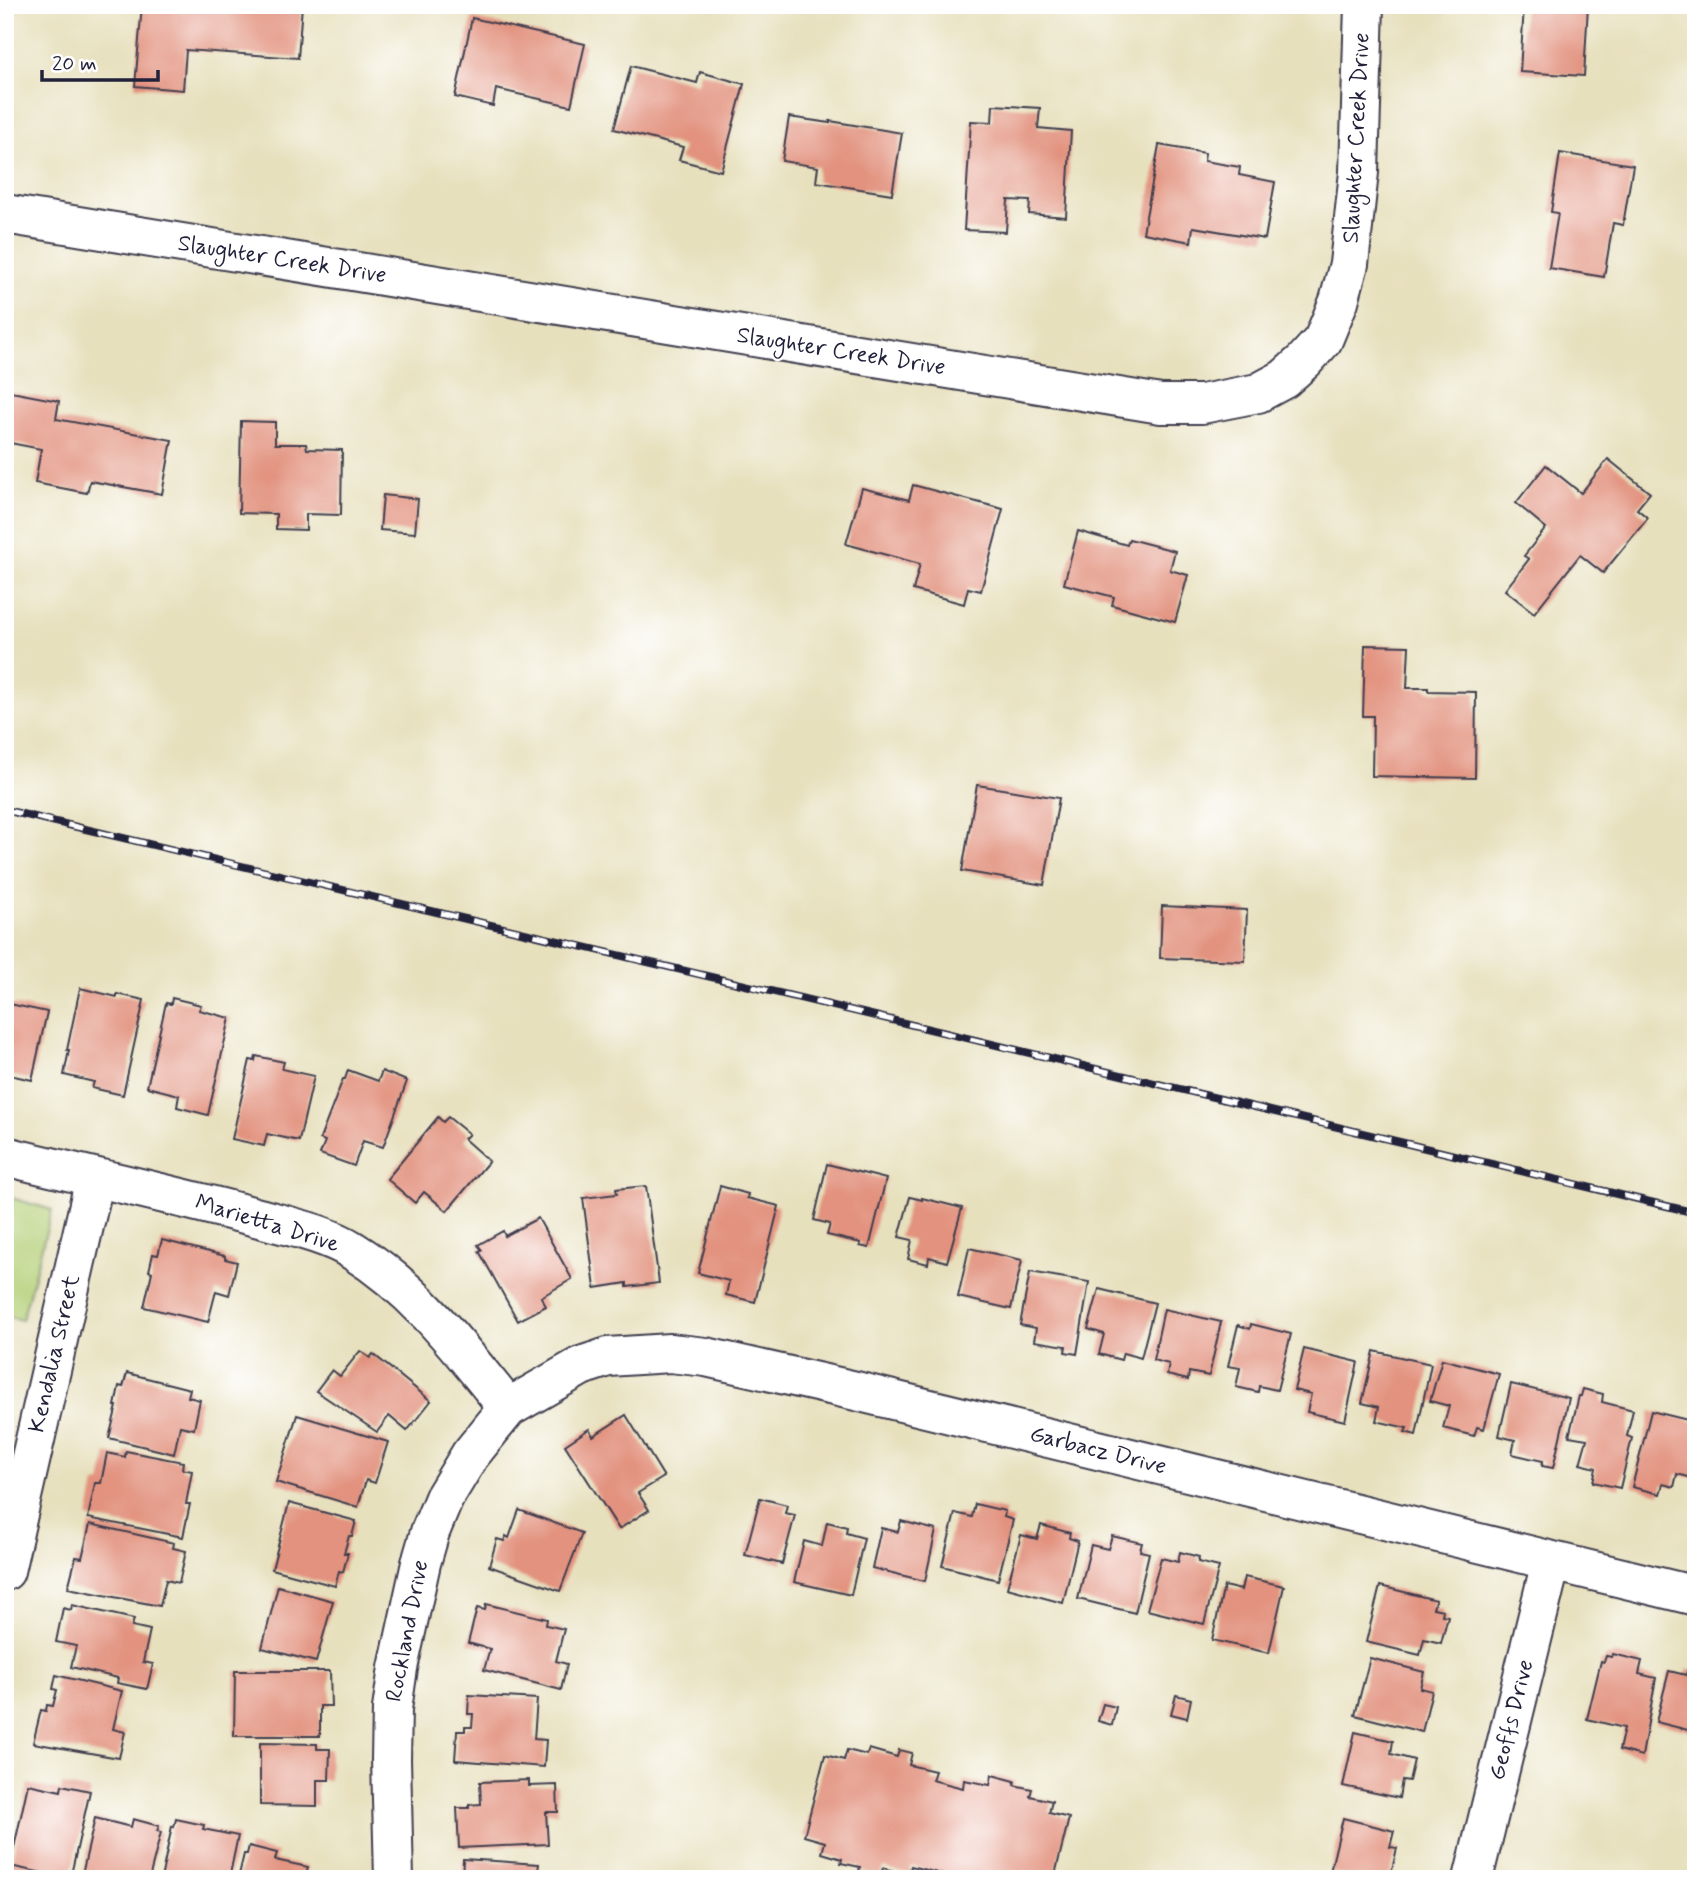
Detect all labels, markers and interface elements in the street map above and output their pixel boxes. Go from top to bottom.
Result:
street label: Slaughter Creek Drive [1336,32,1379,244]
scale bar [42,38,158,82]
text: 20 m [52,50,97,78]
street label: Slaughter Creek Drive [175,229,389,293]
street label: Slaughter Creek Drive [734,321,948,385]
street label: Marietta Drive [191,1188,343,1260]
street label: Kendalia Street [22,1272,88,1436]
street label: Garbacz Drive [1027,1420,1169,1482]
street label: Rockland Drive [380,1558,436,1704]
street label: Geoffs Drive [1483,1657,1541,1783]

